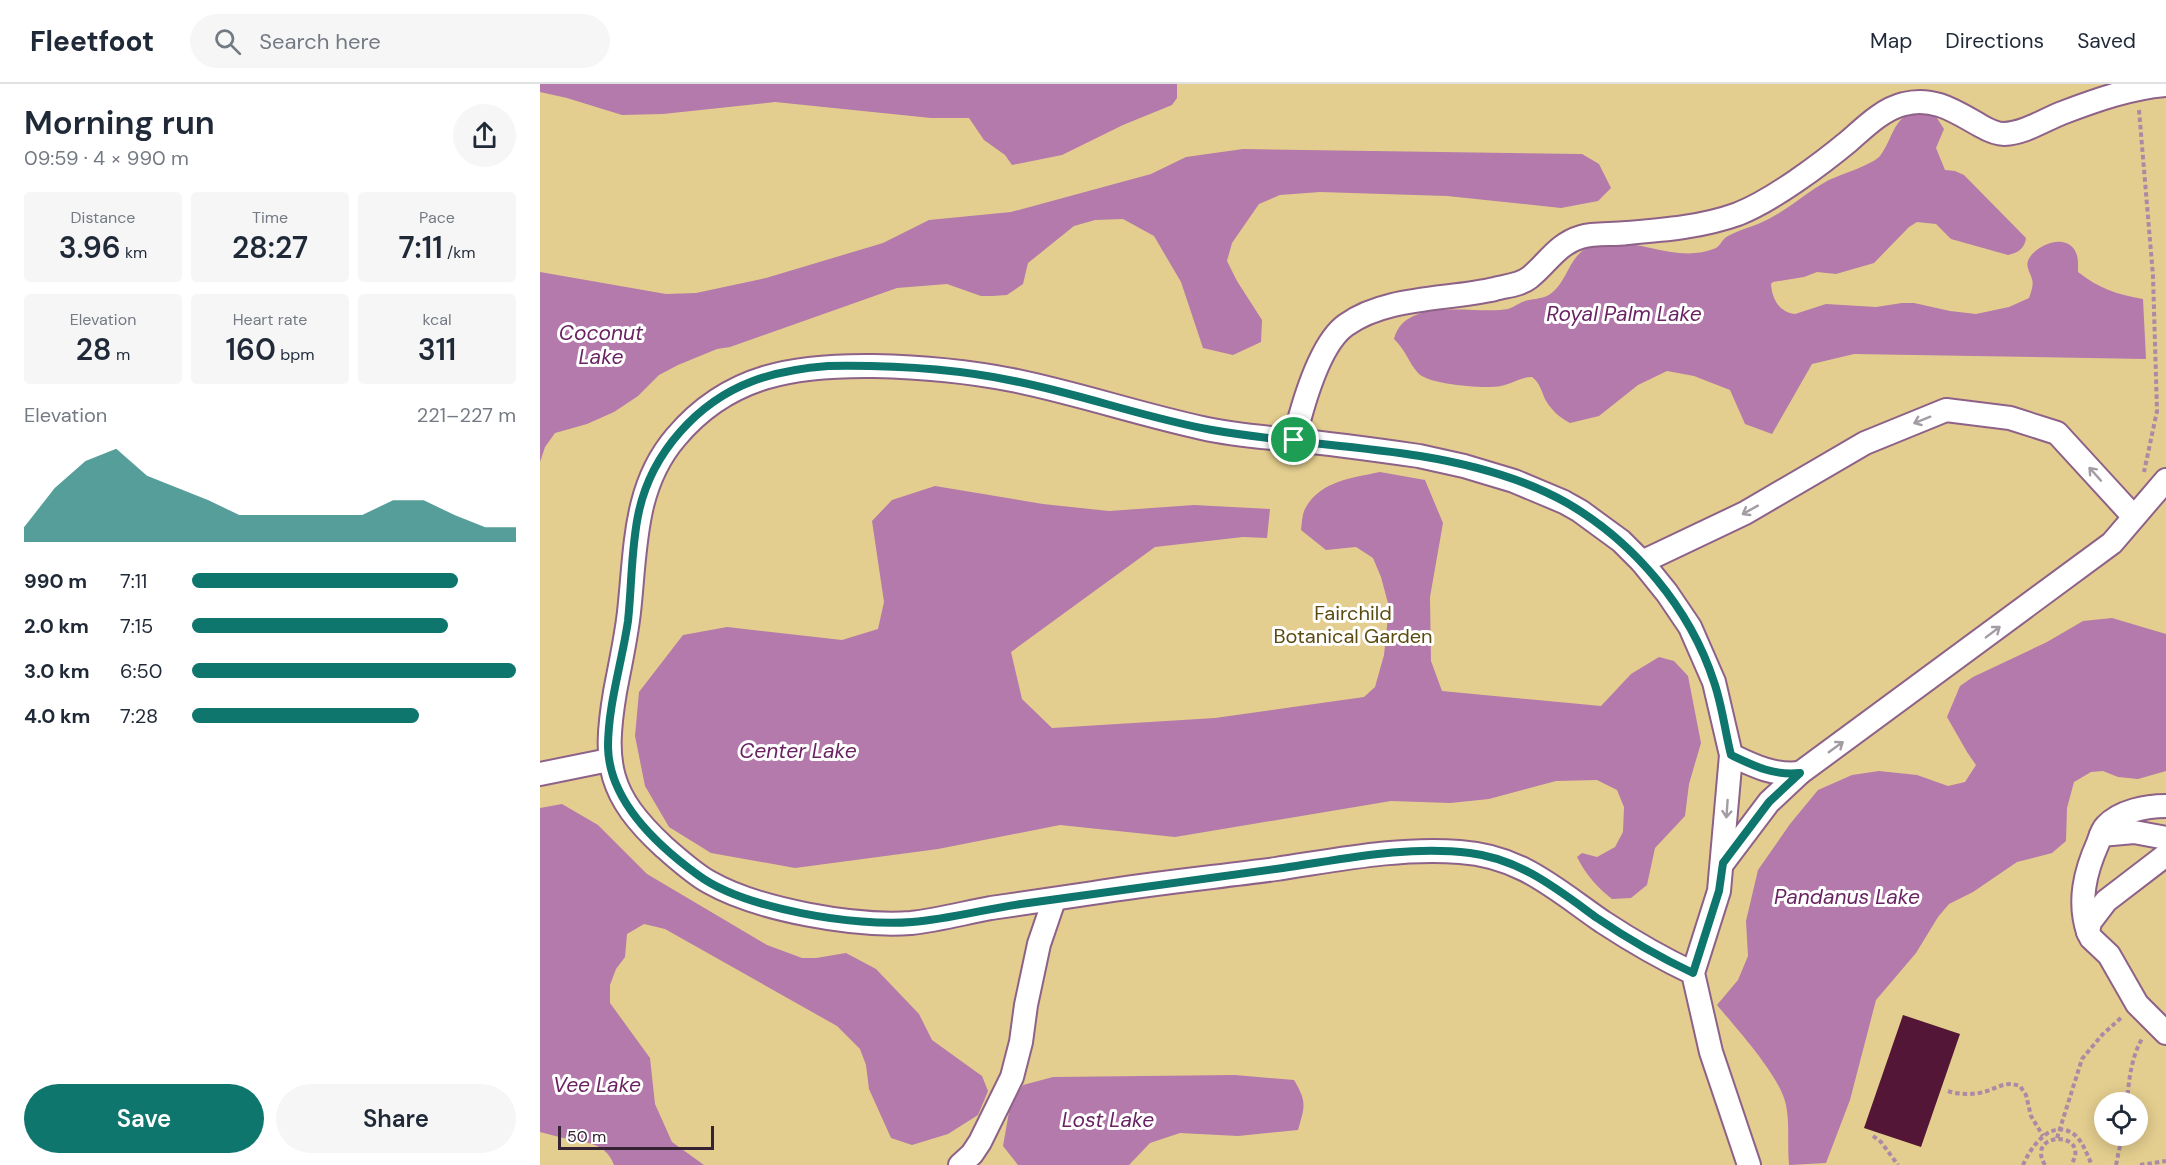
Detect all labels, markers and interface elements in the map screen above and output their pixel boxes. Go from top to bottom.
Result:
search box [190,14,610,68]
text: Fleetfoot [30,23,154,60]
icon: search [211,25,244,58]
text: Search here [259,27,381,56]
text: Map [1870,27,1912,55]
text: Directions [1945,27,2044,55]
text: Saved [2077,27,2136,55]
text: Morning run [24,101,215,144]
button: share [453,104,516,167]
text: 09:59 · 4 × 990 m [24,145,189,171]
text: Distance [71,207,135,228]
text: Time [252,207,288,228]
text: Pace [419,207,455,228]
text: 3.96 [59,228,121,267]
text: 28:27 [232,228,308,267]
text: 7:11 [399,228,443,267]
text: km [121,242,147,263]
text: /km [443,242,476,263]
water label: Royal Palm Lake [1546,300,1702,328]
text: Elevation [70,309,136,330]
text: Heart rate [233,309,307,330]
text: kcal [423,309,451,330]
water label: Coconut Lake [559,319,644,371]
text: 28 [76,330,112,369]
text: 160 [226,330,276,369]
text: 311 [418,330,456,369]
text: m [112,344,130,365]
text: bpm [276,344,314,365]
text: Elevation [24,402,107,428]
text: 221–227 m [417,402,516,428]
pin [1268,414,1319,465]
one-way arrow [1914,415,1932,426]
icon: arrive [1277,423,1310,456]
one-way arrow [2088,467,2102,482]
one-way arrow [1742,504,1759,516]
text: 990 m [24,568,87,594]
text: 7:11 [120,568,147,594]
park label: Fairchild Botanical Garden [1273,600,1433,649]
text: 2.0 km [24,613,89,639]
text: 7:15 [120,613,153,639]
one-way arrow [1985,625,2001,638]
text: 3.0 km [24,658,89,684]
text: 6:50 [120,658,162,684]
text: 4.0 km [24,703,90,729]
text: 7:28 [120,703,158,729]
water label: Center Lake [739,737,857,765]
one-way arrow [1828,741,1844,753]
one-way arrow [1721,799,1732,818]
water label: Pandanus Lake [1774,883,1920,911]
water label: Vee Lake [553,1071,641,1099]
button: Save [24,1084,264,1153]
button: Share [276,1084,516,1153]
map controls [2094,1092,2148,1146]
button: locate [2094,1092,2148,1146]
water label: Lost Lake [1062,1106,1154,1134]
scale bar [558,1123,714,1150]
text: 50 m [567,1126,606,1147]

